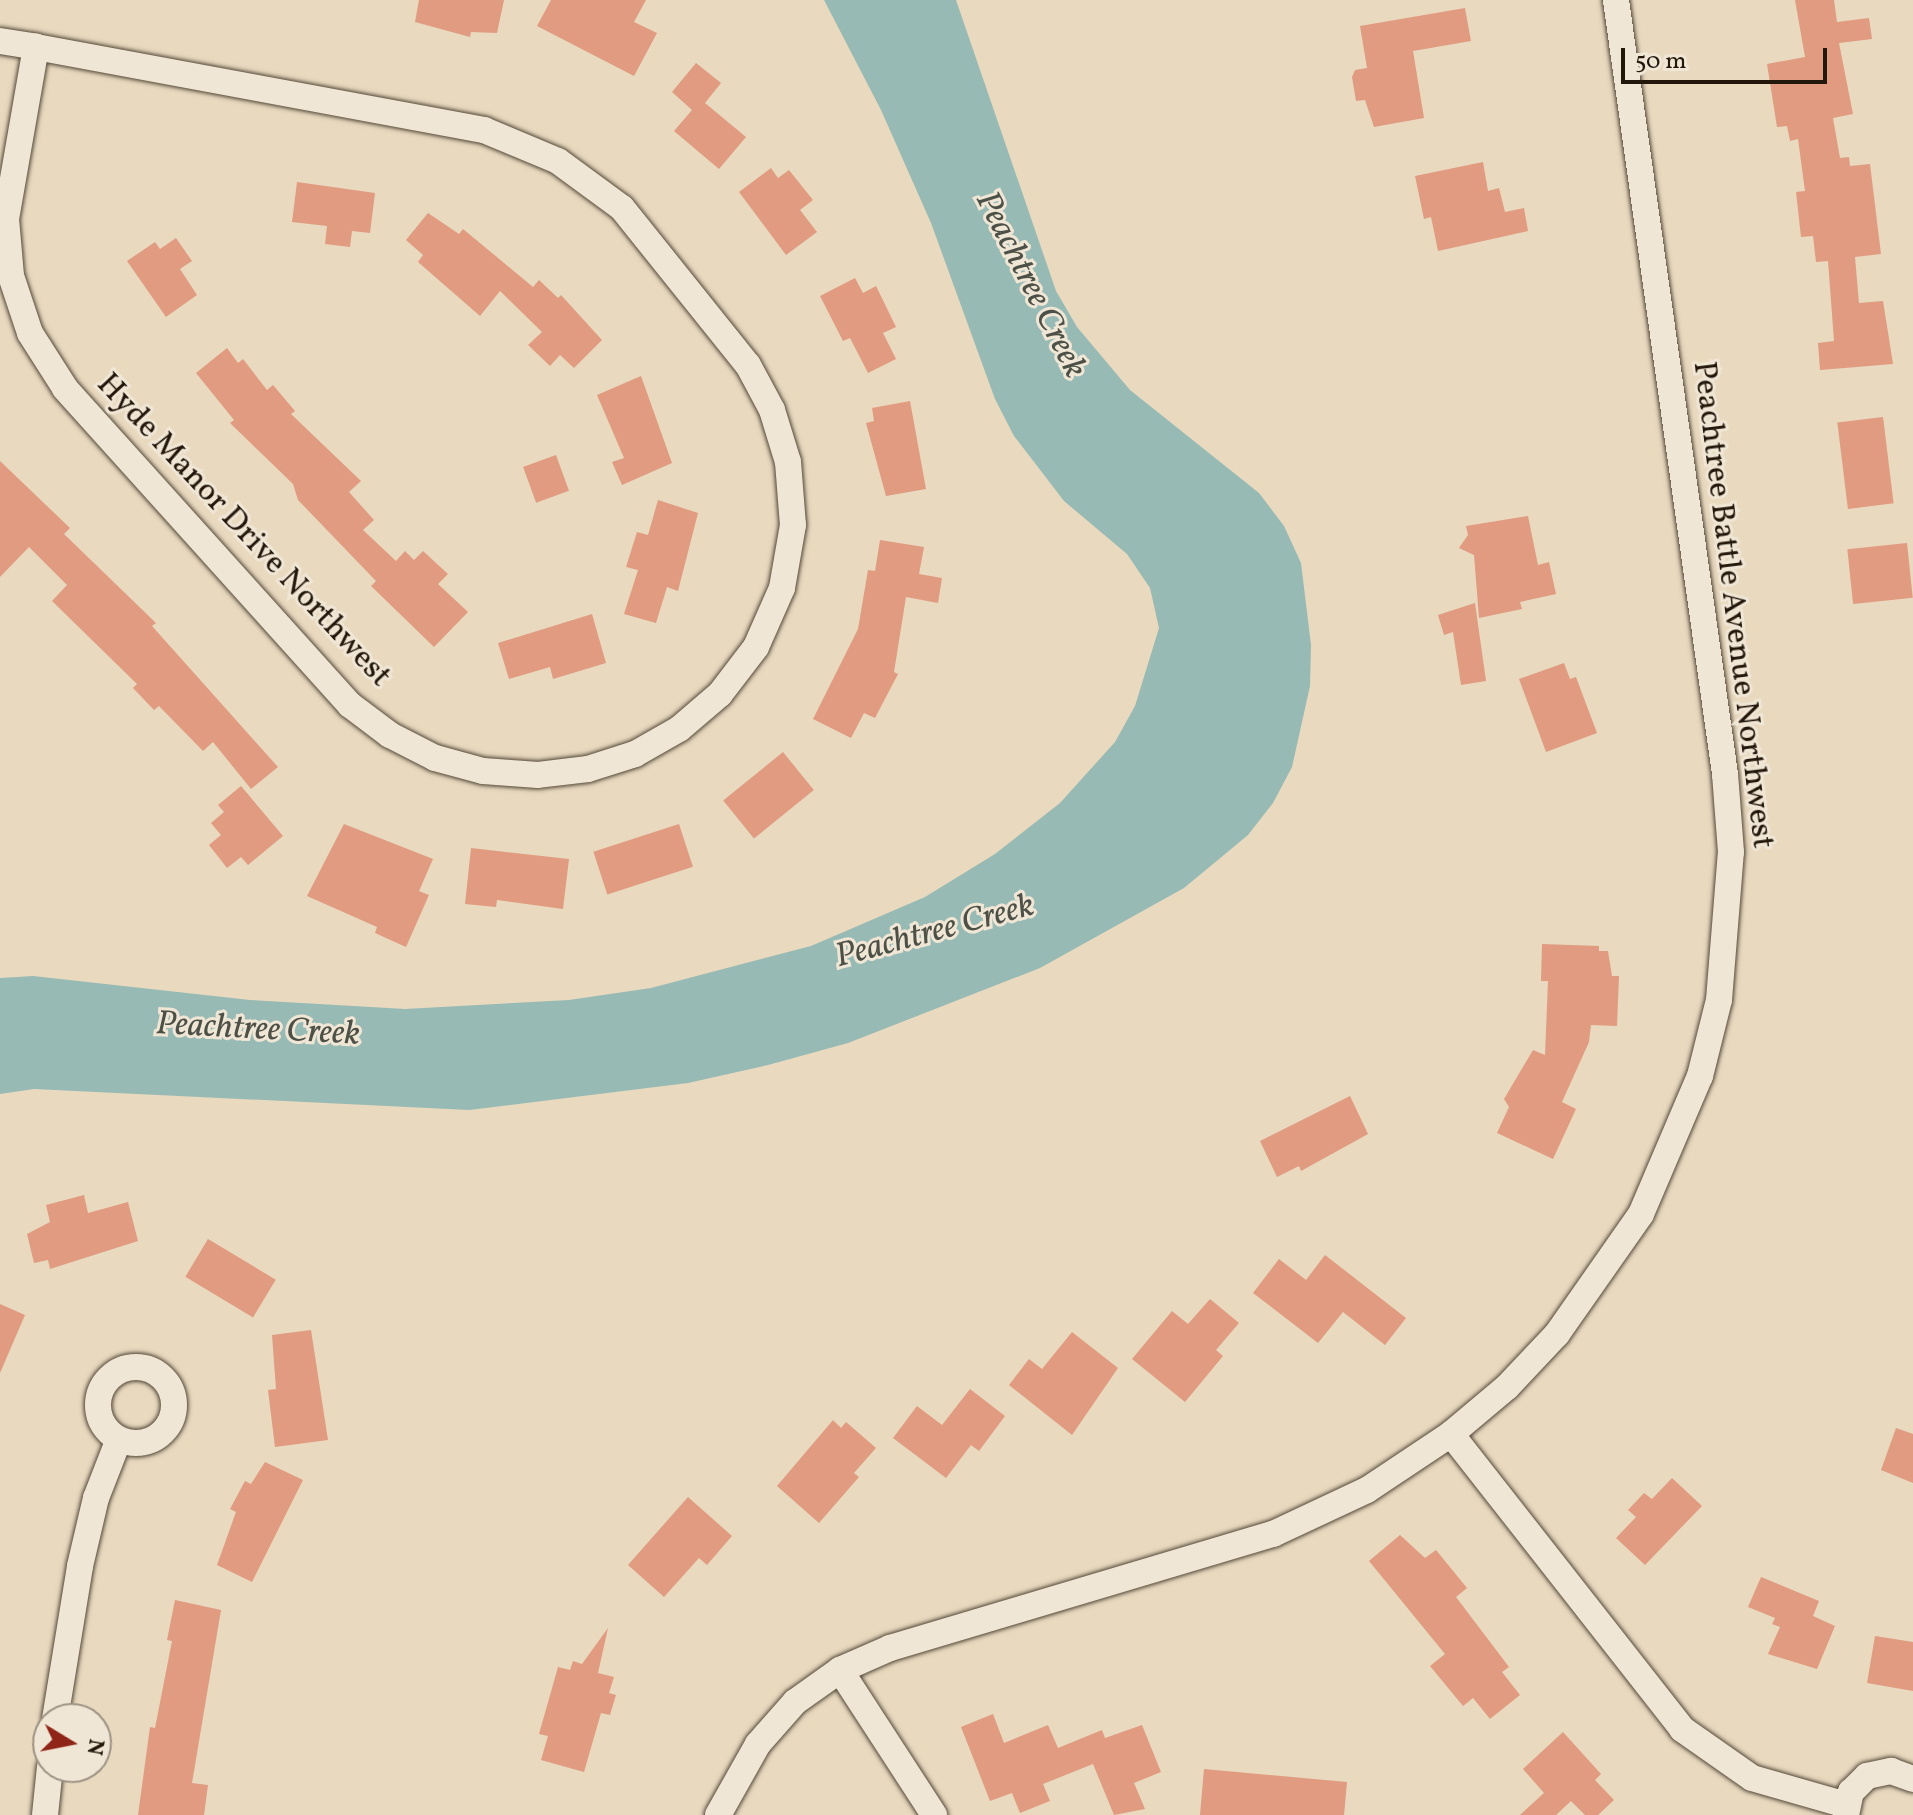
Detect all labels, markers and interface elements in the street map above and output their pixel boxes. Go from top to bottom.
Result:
scale bar [1625,32,1831,82]
text: 50 m [1635,45,1687,79]
water label: Peachtree Creek [965,185,1095,385]
street label: Peachtree Battle Avenue Northwest [1683,359,1781,851]
street label: Hyde Manor Drive Northwest [88,366,398,696]
water label: Peachtree Creek [831,886,1039,978]
water label: Peachtree Creek [155,1004,361,1056]
north arrow [32,1703,112,1783]
text: N [78,1736,111,1757]

